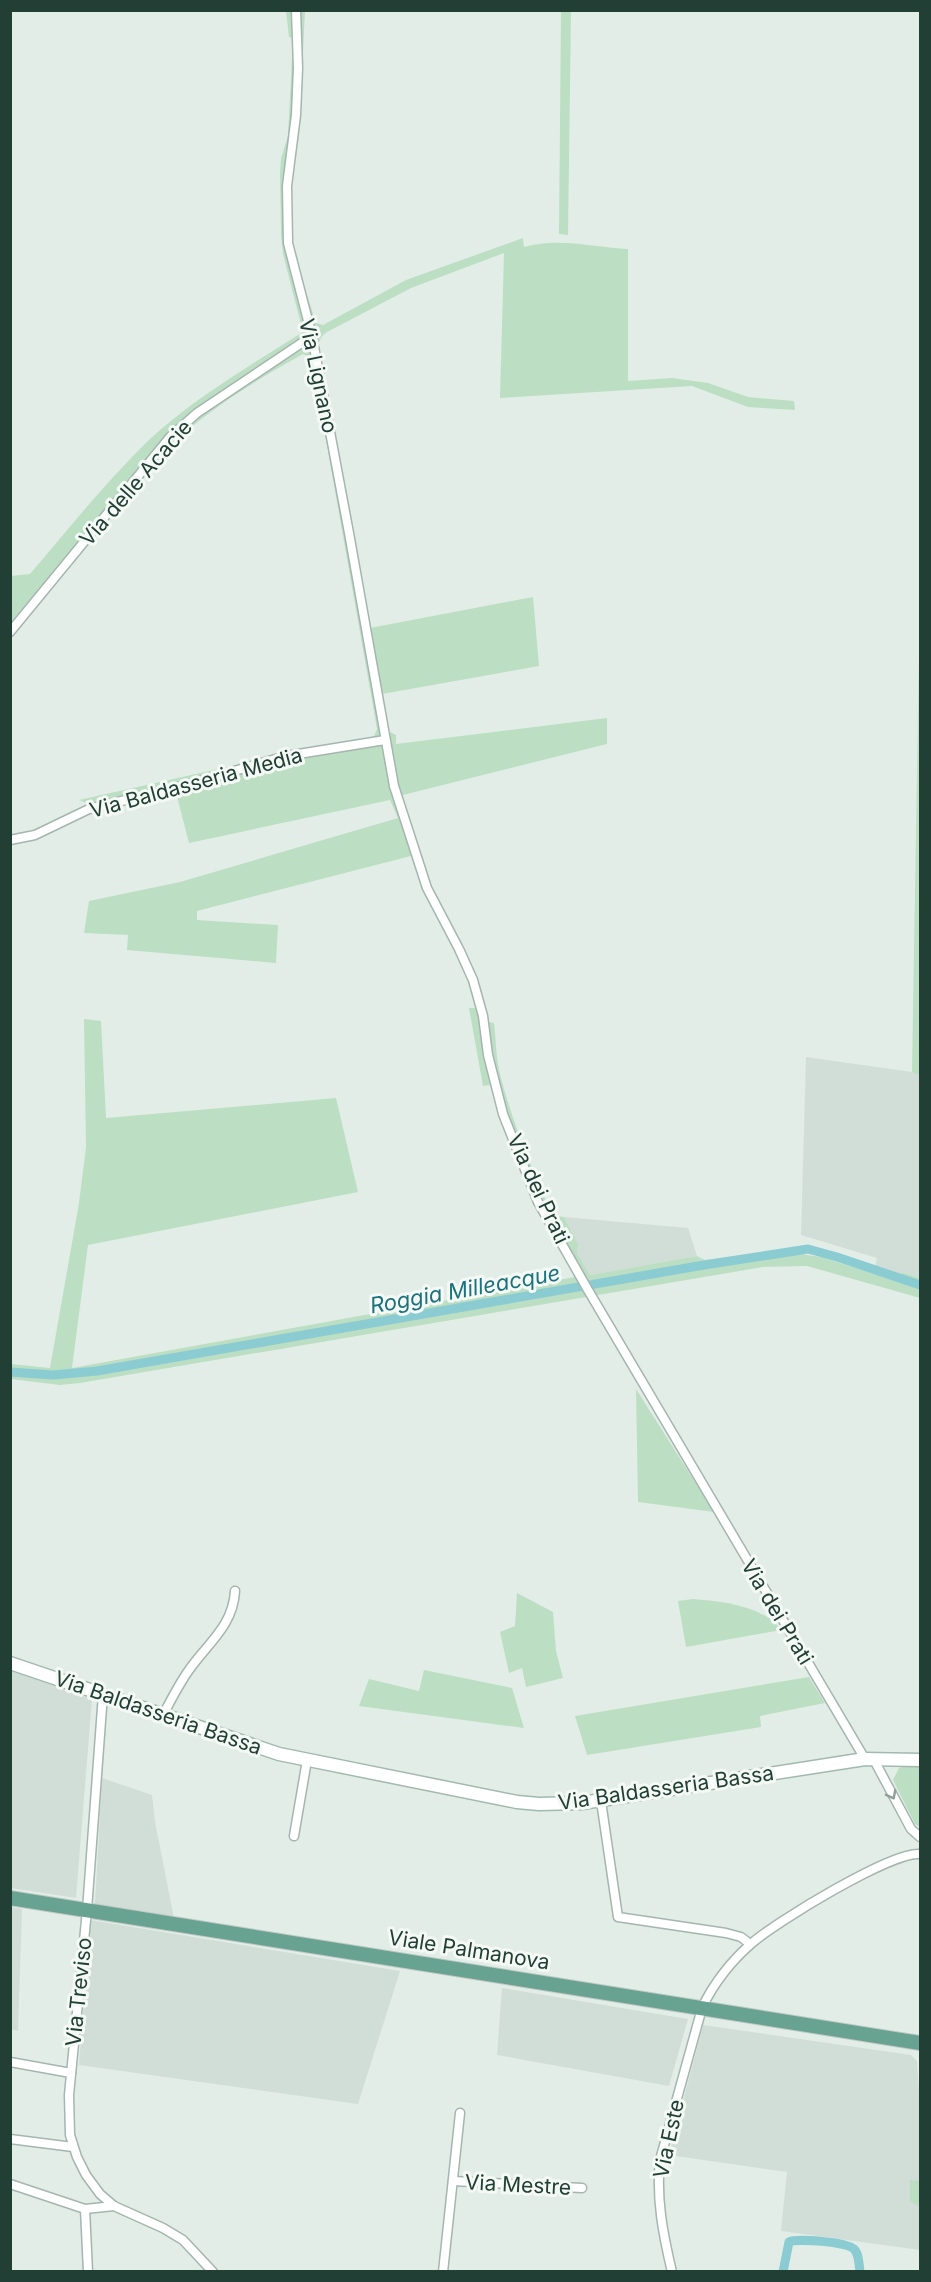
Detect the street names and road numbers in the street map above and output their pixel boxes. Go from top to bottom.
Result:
street label: Via Lignano [294,316,343,435]
street label: Via delle Acacie [74,415,197,551]
street label: Via Baldasseria Media [87,742,305,823]
street label: Via dei Prati [502,1130,575,1248]
street label: Via dei Prati [736,1555,819,1669]
street label: Via Baldasseria Bassa [51,1665,265,1760]
street label: Via Baldasseria Bassa [557,1760,775,1815]
street label: Viale Palmanova [387,1924,552,1975]
street label: Via Treviso [60,1936,97,2048]
street label: Via Este [648,2097,689,2181]
street label: Via Mestre [464,2169,572,2200]

